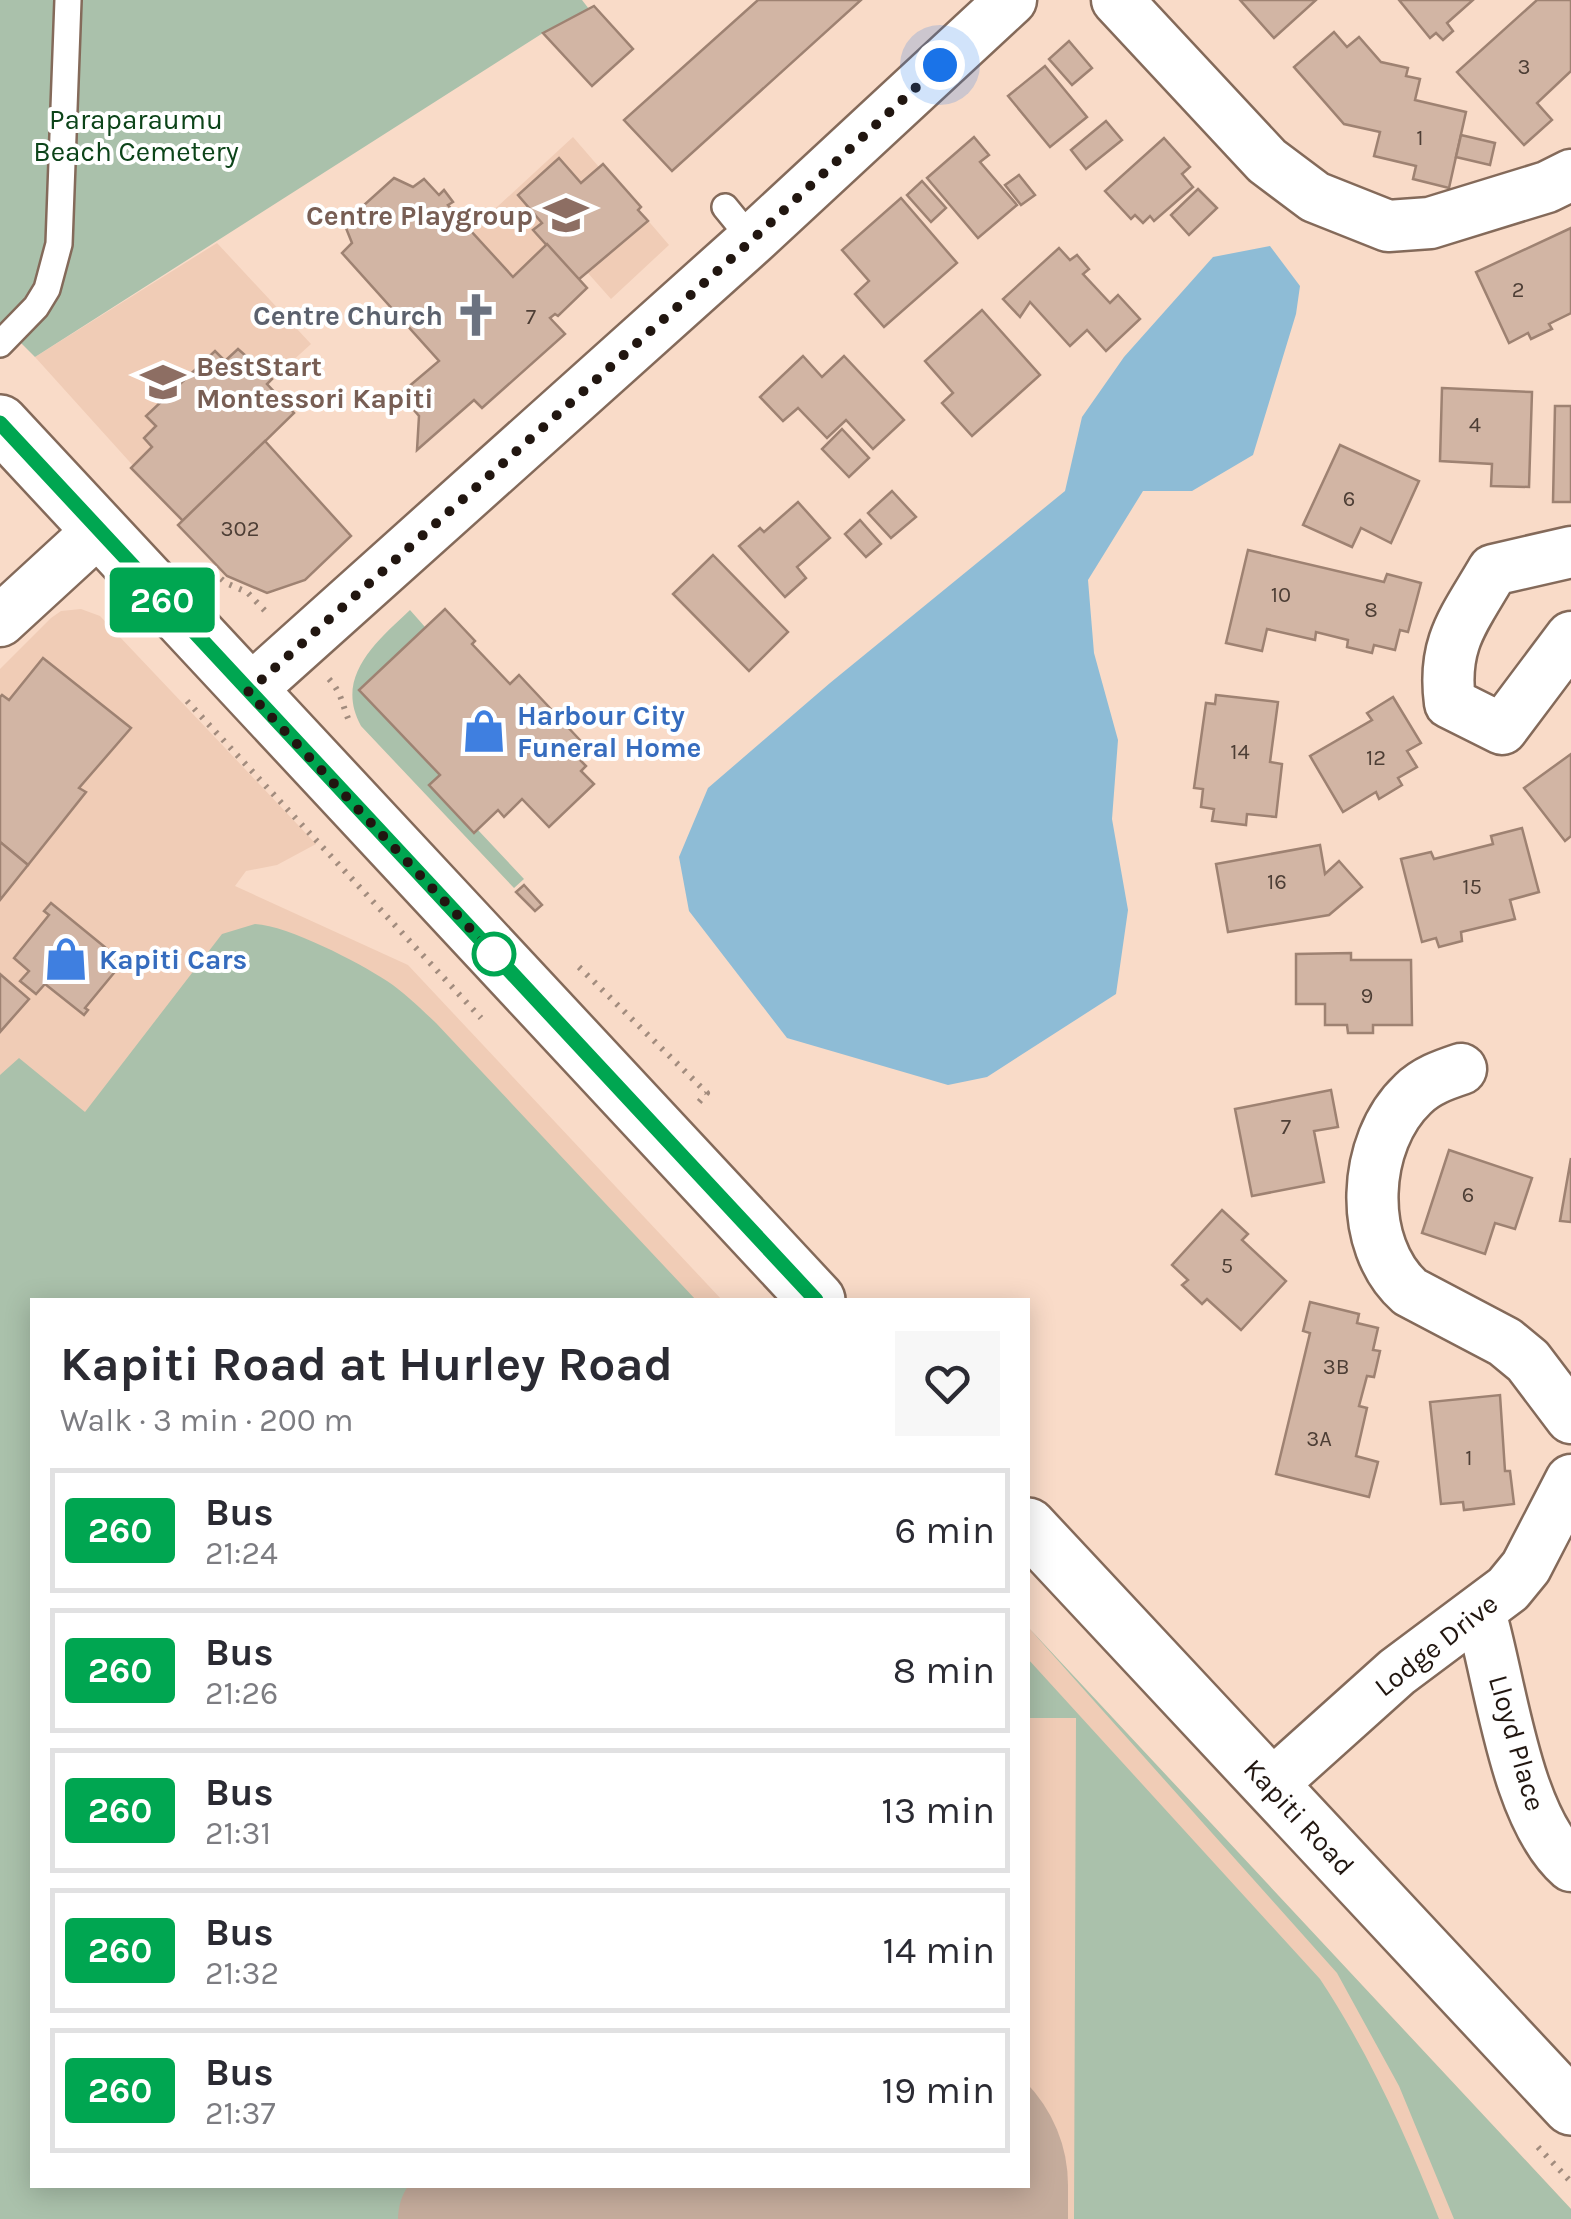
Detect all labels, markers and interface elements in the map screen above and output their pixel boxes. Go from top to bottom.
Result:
your location [915,40,965,90]
house number: 3 [1518,54,1531,80]
park label: Paraparaumu Beach Cemetery [33,103,239,168]
house number: 1 [1416,125,1424,151]
school or university icon: Centre Playgroup [542,191,590,239]
place label: Centre Playgroup [306,199,533,232]
house number: 2 [1512,277,1524,303]
church icon: Centre Church [452,291,500,339]
place label: Centre Church [253,299,443,332]
house number: 7 [526,304,536,330]
place label: BestStart Montessori Kapiti [196,350,434,415]
school or university icon: BestStart Montessori Kapiti [139,358,187,406]
house number: 4 [1469,412,1481,438]
house number: 6 [1343,486,1355,512]
house number: 302 [221,516,259,542]
line badge: 260 [104,568,220,632]
text: 260 [130,580,194,621]
house number: 10 [1271,582,1291,608]
house number: 8 [1364,597,1378,623]
place label: Harbour City Funeral Home [517,699,701,764]
shop icon: Harbour City Funeral Home [460,707,508,755]
house number: 14 [1230,739,1250,765]
house number: 12 [1366,745,1386,771]
house number: 16 [1267,869,1287,895]
house number: 15 [1462,874,1482,900]
unlabelled marker [473,933,515,975]
shop icon: Kapiti Cars [42,935,90,983]
place label: Kapiti Cars [99,943,247,976]
house number: 9 [1361,983,1373,1009]
house number: 7 [1281,1114,1291,1140]
house number: 6 [1462,1182,1474,1208]
house number: 5 [1221,1253,1233,1279]
button: heart [895,1331,1000,1436]
text: Kapiti Road at Hurley Road [60,1336,673,1392]
house number: 3B [1323,1354,1349,1380]
text: Walk · 3 min · 200 m [60,1402,353,1439]
house number: 3A [1306,1426,1332,1452]
house number: 1 [1465,1445,1473,1471]
text: Bus [205,1490,274,1535]
text: 6 min [894,1508,995,1553]
text: 260 [88,1510,152,1551]
text: 21:24 [205,1535,278,1572]
street label: Lodge Drive [1368,1587,1504,1703]
text: Bus [205,1630,274,1675]
text: 8 min [893,1648,995,1693]
text: 260 [88,1650,152,1691]
street label: Lloyd Place [1482,1671,1552,1815]
text: 21:26 [205,1675,278,1712]
street label: Kapiti Road [1237,1752,1361,1882]
text: Bus [205,1770,274,1815]
text: 13 min [881,1788,995,1833]
text: 260 [88,1790,152,1831]
text: 21:31 [205,1815,271,1852]
text: Bus [205,1910,274,1955]
text: 14 min [882,1928,995,1973]
text: 260 [88,1930,152,1971]
text: 21:32 [205,1955,279,1992]
text: Bus [205,2050,274,2095]
text: 19 min [882,2068,995,2113]
text: 260 [88,2070,152,2111]
text: 21:37 [205,2095,275,2132]

